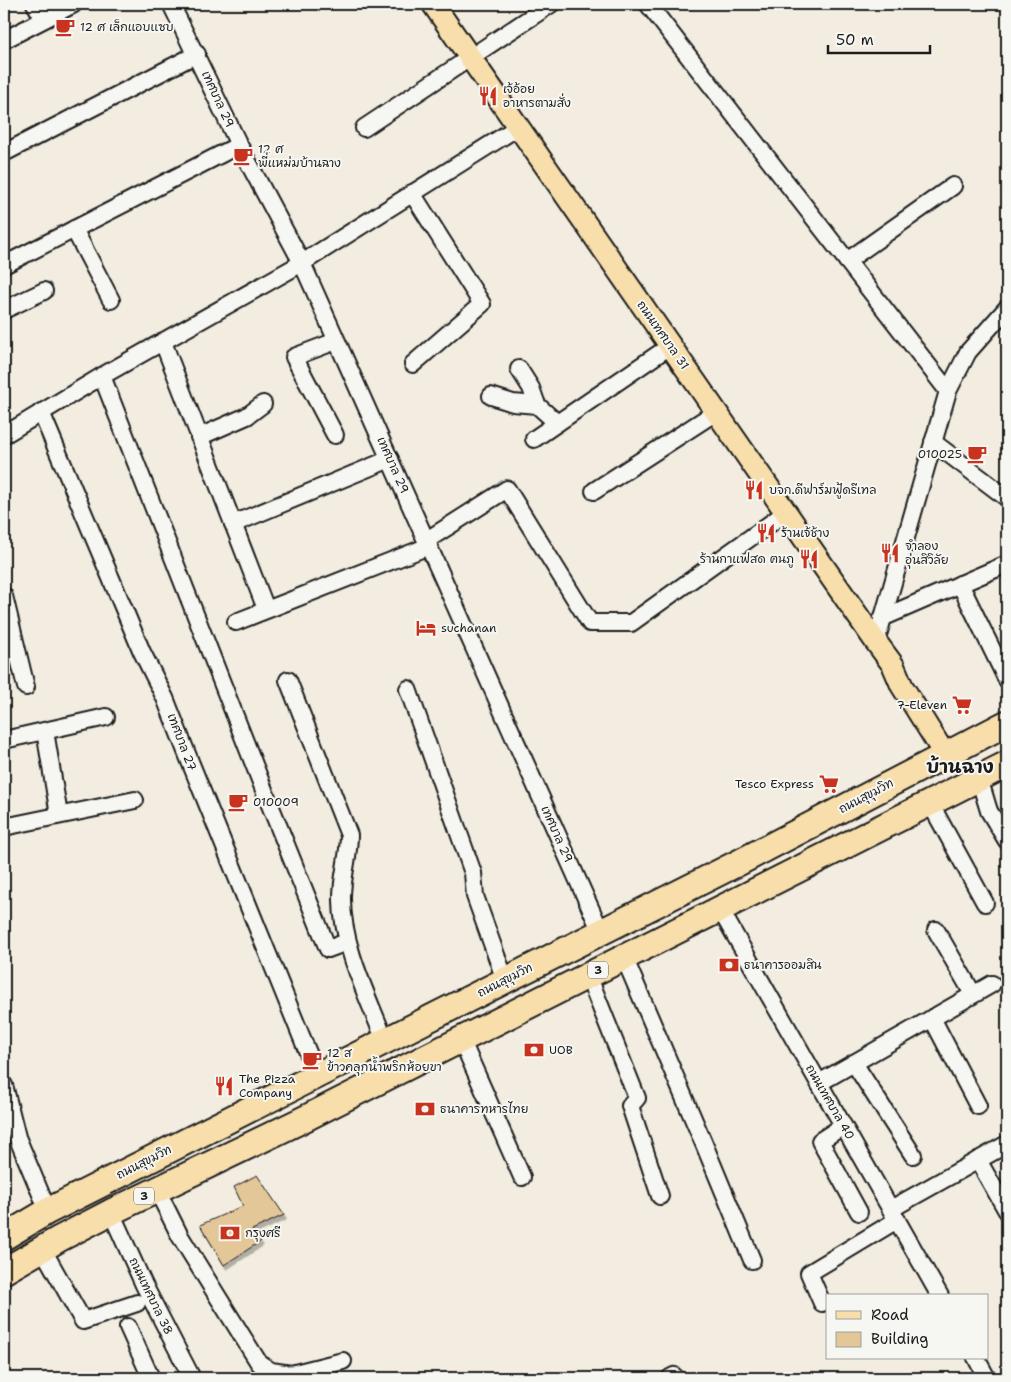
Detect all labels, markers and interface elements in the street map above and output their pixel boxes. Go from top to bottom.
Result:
cafe icon: 12 ศ เล็กแอบแซบ [54,16,76,38]
place label: 12 ศ เล็กแอบแซบ [80,19,174,35]
scale bar [828,22,931,54]
text: 50 m [836,30,874,50]
street label: เทศบาล 29 [198,68,238,130]
place label: เจ้อ้อย อาหารตามสั่ง [503,81,571,111]
restaurant icon: เจ้อ้อย อาหารตามสั่ง [477,85,499,107]
place label: 12 ศ พี่แหม่มบ้านฉาง [258,141,341,171]
cafe icon: 12 ศ พี่แหม่มบ้านฉาง [232,145,254,167]
street label: ถนนเทศบาล 31 [633,297,693,373]
street label: เทศบาล 29 [373,434,413,496]
cafe icon: 010025 [966,443,988,465]
place label: 010025 [918,446,962,462]
restaurant icon: บจก.ดีฟาร์มฟู้ดรีเทล [743,479,765,501]
place label: บจก.ดีฟาร์มฟู้ดรีเทล [769,482,876,499]
restaurant icon: ร้านเจ้ช้าง [755,522,777,544]
place label: ร้านเจ้ช้าง [781,525,829,541]
place label: จำลอง อุ่นสิวิลัย [905,538,949,569]
restaurant icon: จำลอง อุ่นสิวิลัย [879,542,901,564]
restaurant icon: ร้านกาแฟสด ฅนภู [798,548,820,570]
place label: ร้านกาแฟสด ฅนภู [700,551,794,568]
hotel icon: suchanan [415,617,437,639]
place label: suchanan [441,620,496,636]
supermarket icon: 7-Eleven [951,694,973,716]
place label: 7-Eleven [896,697,947,713]
street label: เทศบาล 27 [164,711,200,773]
district label: บ้านฉาง [926,755,994,779]
supermarket icon: Tesco Express [818,773,840,795]
street label: ถนนสุขุมวิท [836,775,897,818]
place label: Tesco Express [735,776,814,792]
cafe icon: 010009 [227,791,249,813]
place label: 010009 [253,794,299,810]
street label: เทศบาล 29 [537,803,577,865]
bank icon: ธนาคารออมสิน [718,954,740,976]
place label: ธนาคารออมสิน [744,957,822,973]
street label: ถนนสุขุมวิท [475,959,536,1002]
road number: 3 [588,962,608,978]
bank icon: UOB [523,1039,545,1061]
place label: UOB [549,1042,573,1058]
place label: 12 ส ข้าวคลุกน้ำพริกห้อยขา [327,1045,442,1076]
cafe icon: 12 ส ข้าวคลุกน้ำพริกห้อยขา [301,1049,323,1071]
street label: ถนนเทศบาล 40 [802,1061,858,1143]
place label: The Pizza Company [239,1071,296,1101]
restaurant icon: The Pizza Company [213,1075,235,1097]
bank icon: ธนาคารทหารไทย [414,1098,436,1120]
place label: ธนาคารทหารไทย [440,1101,528,1117]
street label: ถนนสุขุมวิท [114,1141,175,1184]
road number: 3 [134,1188,154,1204]
bank icon: กรุงศรี [219,1222,241,1244]
place label: กรุงศรี [245,1225,281,1242]
street label: ถนนเทศบาล 38 [125,1255,177,1337]
legend [826,1294,988,1360]
text: Road [871,1305,909,1325]
text: Building [871,1329,928,1349]

